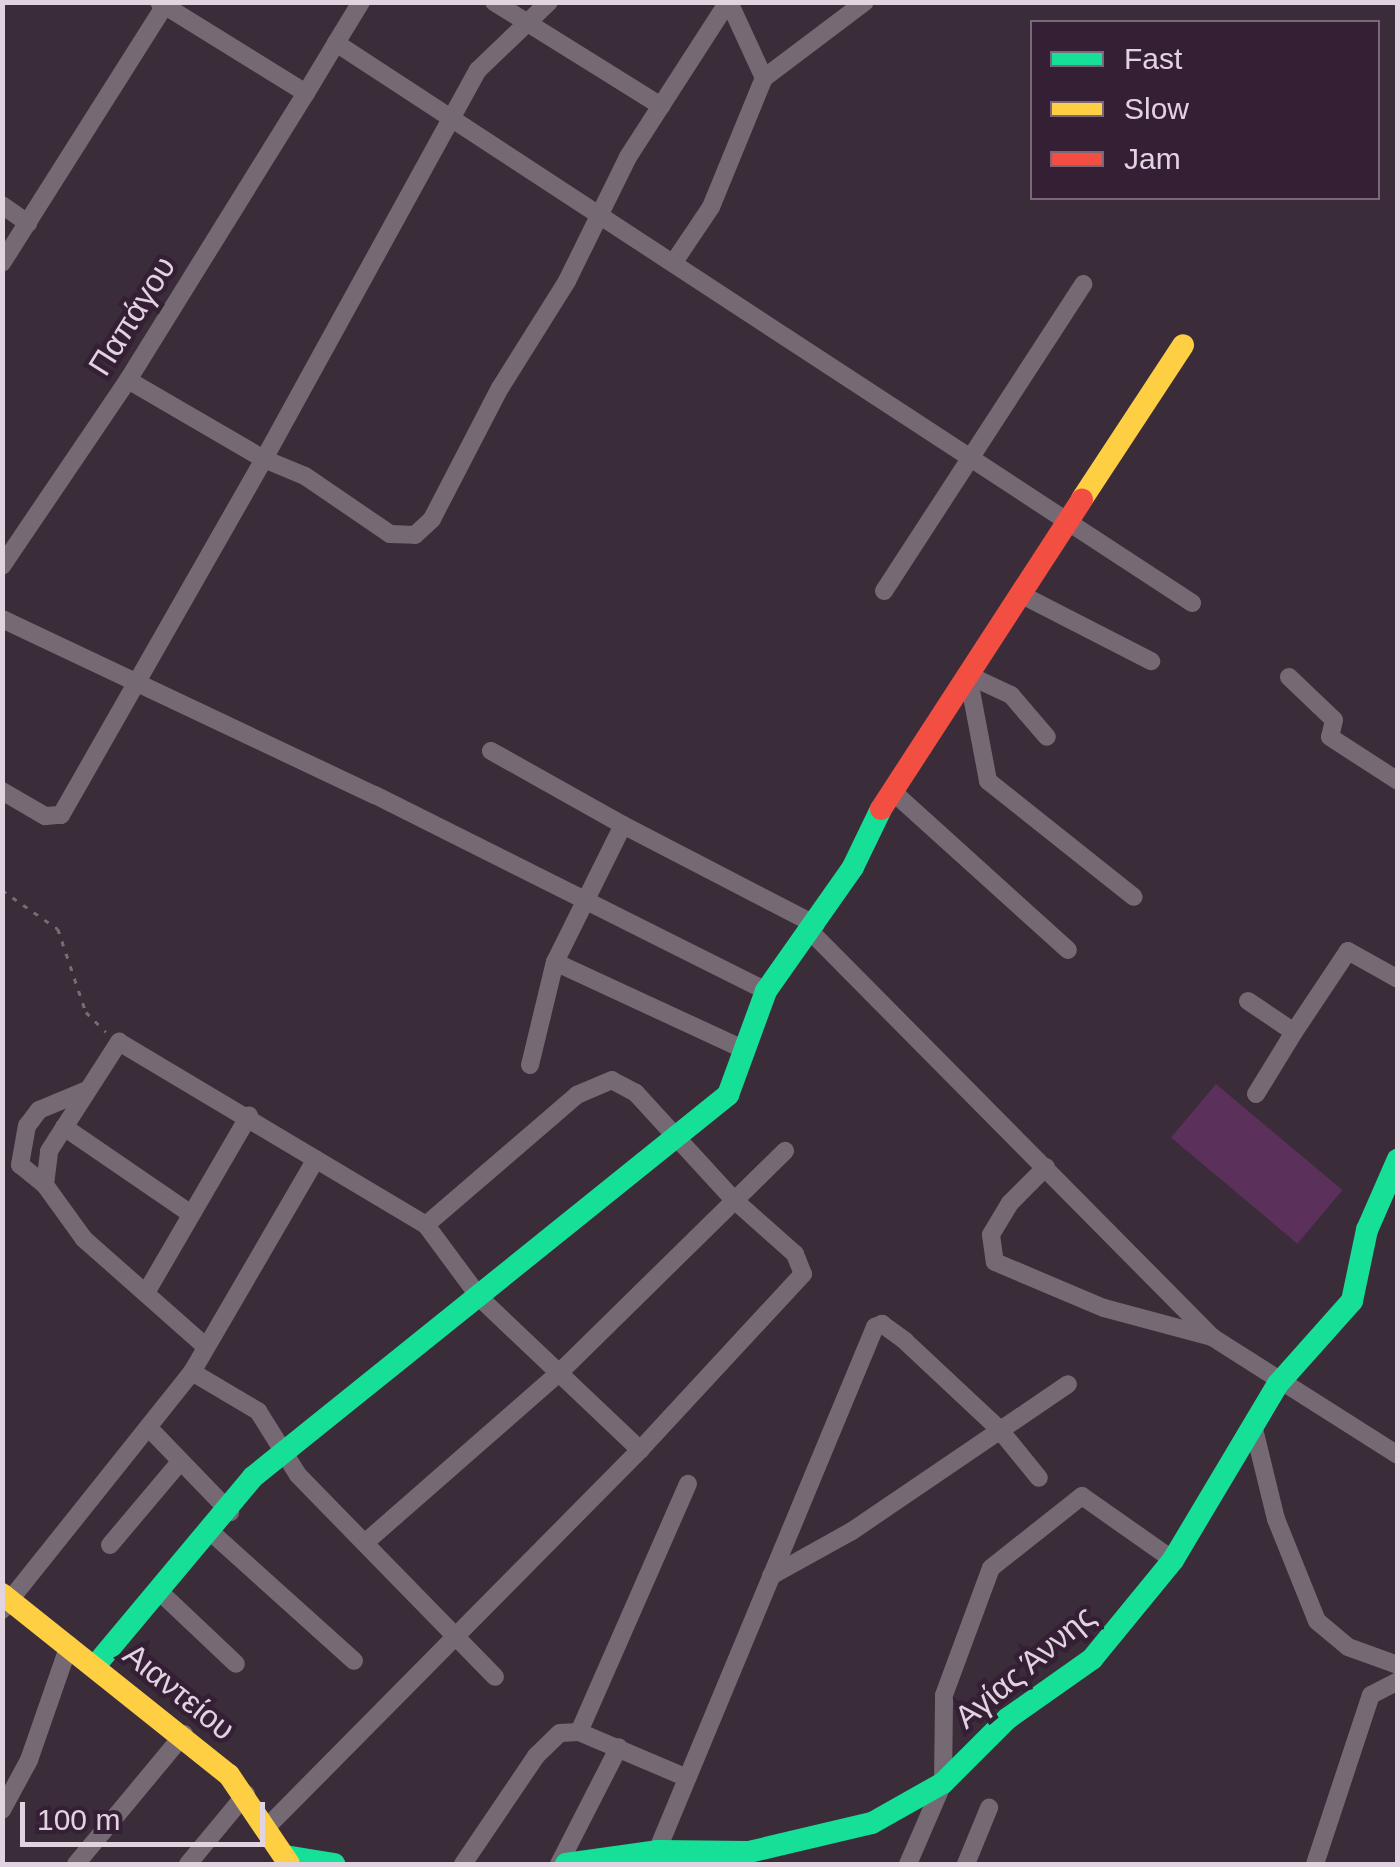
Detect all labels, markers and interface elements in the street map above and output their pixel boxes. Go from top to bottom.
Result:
legend [1030,20,1380,200]
text: Fast [1124,42,1182,75]
text: Slow [1124,92,1189,125]
text: Jam [1124,142,1181,175]
street label: Παπάγου [80,249,184,383]
street label: Αγίας Άννης [947,1597,1103,1737]
street label: Αιαντείου [116,1635,242,1749]
scale bar [25,1782,270,1844]
text: 100 m [37,1803,120,1836]

